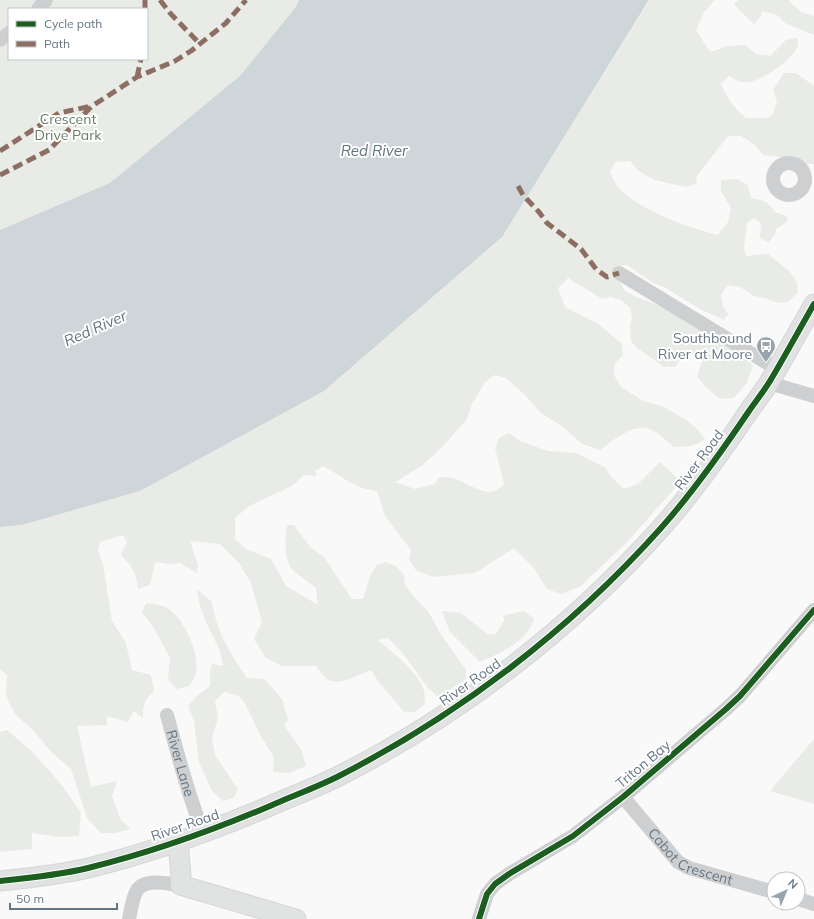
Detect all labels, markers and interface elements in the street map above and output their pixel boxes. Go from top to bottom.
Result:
legend [8,8,148,60]
text: Cycle path [44,16,102,31]
text: Path [44,36,70,51]
park label: Crescent Drive Park [35,110,102,144]
water label: Red River [341,141,408,160]
water label: Red River [61,306,130,350]
place label: Southbound River at Moore [658,329,752,363]
bus stop icon: Southbound River at Moore [755,335,777,363]
street label: River Road [670,426,728,494]
street label: River Road [436,654,504,710]
street label: River Lane [162,728,199,799]
street label: Triton Bay [612,736,674,792]
street label: River Road [148,805,222,845]
street label: Cabot Crescent [644,824,735,889]
north arrow [766,871,806,911]
text: N [785,876,801,892]
scale bar [10,885,117,911]
text: 50 m [16,891,44,906]

